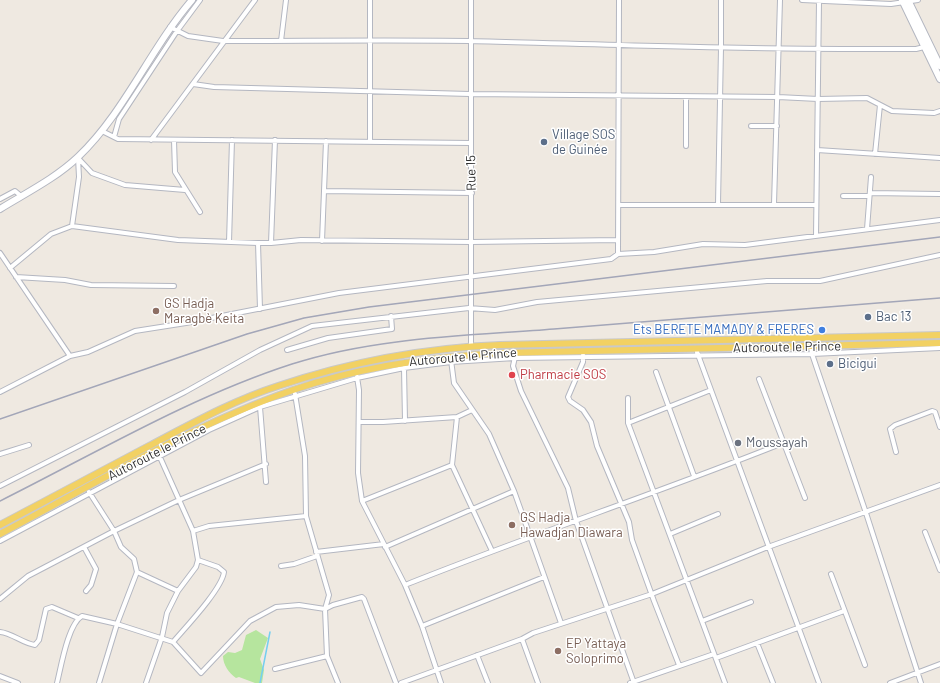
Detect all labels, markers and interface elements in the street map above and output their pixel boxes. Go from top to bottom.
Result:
place label: Village SOS de Guinée [552,127,615,158]
marker: Village SOS de Guinée [539,137,549,147]
street label: Rue 15 [463,155,479,191]
place label: GS Hadja Maragbè Keita [164,296,244,327]
marker: GS Hadja Maragbè Keita [151,306,161,316]
place label: Bac 13 [876,309,911,325]
marker: Bac 13 [863,312,873,322]
place label: Ets BERETE MAMADY & FRERES [633,322,814,338]
marker: Ets BERETE MAMADY & FRERES [817,325,827,335]
street label: Autoroute le Prince [733,338,841,356]
street label: Autoroute le Prince [408,345,518,369]
place label: Bicigui [838,356,877,372]
marker: Bicigui [825,359,835,369]
place label: Pharmacie SOS [520,367,606,383]
marker: Pharmacie SOS [507,370,517,380]
street label: Autoroute le Prince [105,421,209,483]
place label: Moussayah [746,435,808,451]
marker: Moussayah [733,438,743,448]
place label: GS Hadja Hawadjan Diawara [520,510,623,541]
marker: GS Hadja Hawadjan Diawara [507,520,517,530]
place label: EP Yattaya Soloprimo [566,636,626,667]
marker: EP Yattaya Soloprimo [553,646,563,656]

